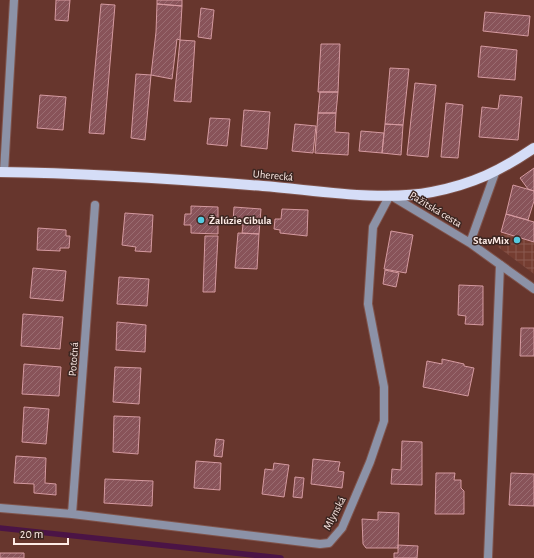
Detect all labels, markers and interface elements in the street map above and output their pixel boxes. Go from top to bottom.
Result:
street label: Uherecká [252,168,294,183]
street label: Pažitská cesta [408,190,464,229]
marker: Žalúzie Cibula [196,215,206,225]
place label: Žalúzie Cibula [209,215,272,226]
place label: StavMix [473,235,509,246]
marker: StavMix [512,235,522,245]
street label: Potočná [67,342,80,377]
street label: Mlynská [321,495,348,532]
scale bar [14,520,68,546]
text: 20 m [20,528,43,540]

